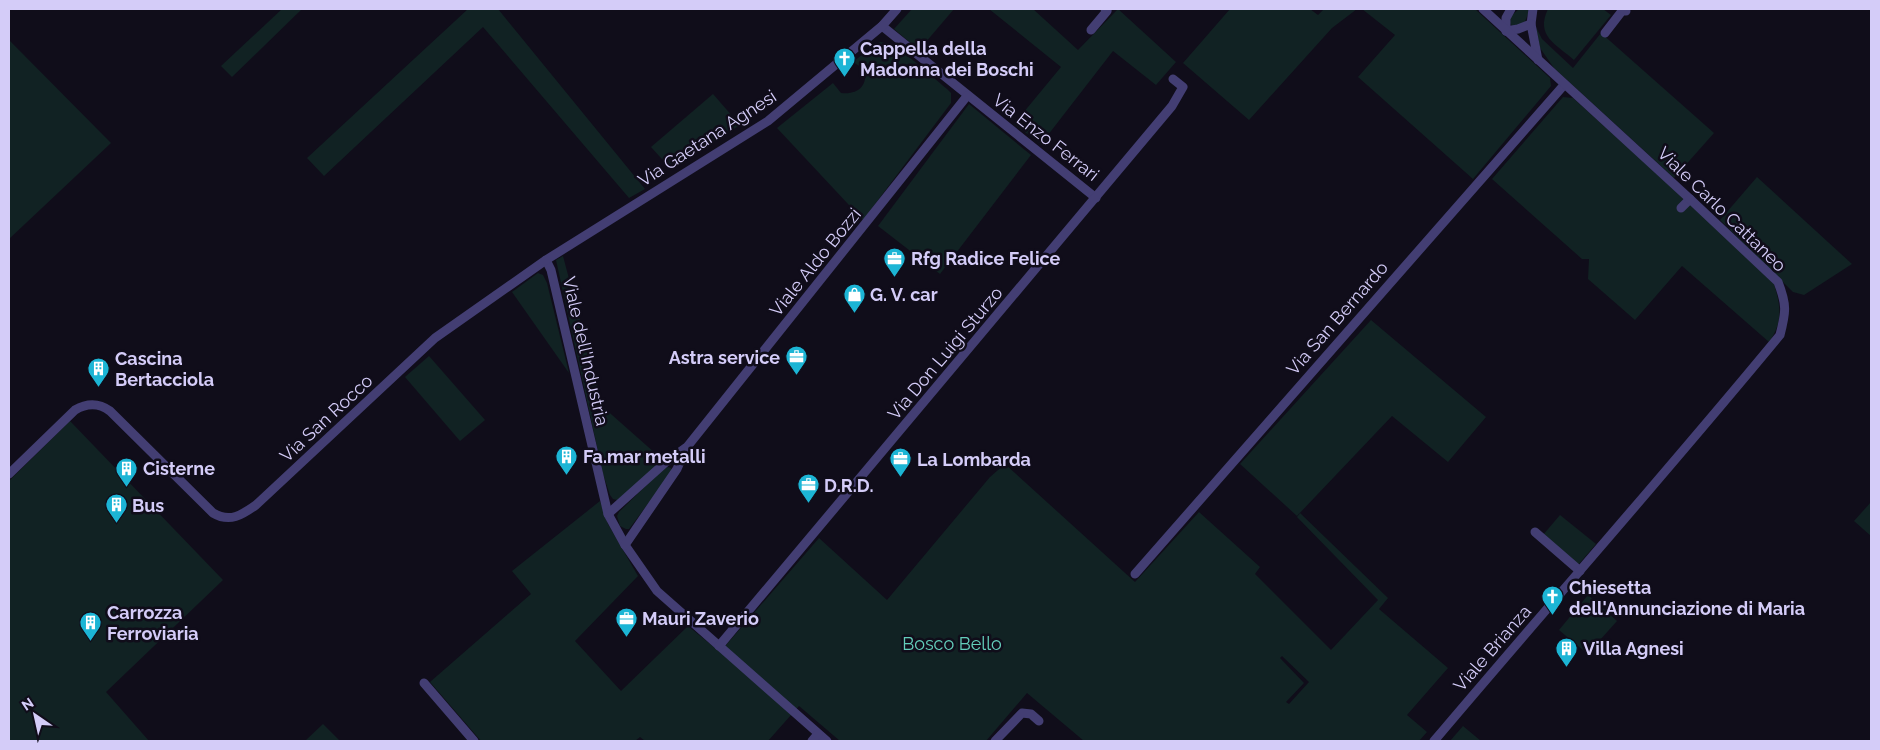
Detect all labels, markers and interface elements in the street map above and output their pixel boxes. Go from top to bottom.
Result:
place label: Cappella della Madonna dei Boschi [860,38,1034,80]
church icon: Cappella della Madonna dei Boschi [832,46,856,77]
street label: Via Gaetana Agnesi [634,85,780,191]
street label: Via Enzo Ferrari [989,89,1103,185]
street label: Viale Carlo Cattaneo [1653,142,1791,276]
street label: Viale Aldo Bozzi [765,204,865,320]
office icon: Rfg Radice Felice [883,246,907,277]
place label: Rfg Radice Felice [911,248,1061,269]
street label: Via San Bernardo [1282,257,1392,379]
street label: Viale dell'Industria [559,274,613,428]
shop icon: G. V. car [842,282,866,313]
street label: Via Don Luigi Sturzo [883,282,1007,424]
place label: G. V. car [870,284,938,305]
office icon: Astra service [784,345,808,376]
place label: Astra service [669,347,780,368]
place label: Cascina Bertacciola [115,348,214,390]
building icon: Cascina Bertacciola [87,356,111,387]
street label: Via San Rocco [275,370,377,466]
building icon: Fa.mar metalli [555,444,579,475]
place label: Fa.mar metalli [583,446,706,467]
office icon: La Lombarda [889,447,913,478]
place label: La Lombarda [917,449,1031,470]
building icon: Cisterne [115,456,139,487]
place label: Cisterne [143,458,215,479]
office icon: D.R.D. [796,473,820,504]
place label: D.R.D. [824,475,874,496]
building icon: Bus [104,493,128,524]
place label: Bus [132,495,164,516]
place label: Chiesetta dell'Annunciazione di Maria [1569,577,1805,619]
church icon: Chiesetta dell'Annunciazione di Maria [1541,585,1565,616]
street label: Viale Brianza [1449,601,1535,695]
place label: Carrozza Ferroviaria [107,602,199,644]
office icon: Mauri Zaverio [614,606,638,637]
place label: Mauri Zaverio [642,608,759,629]
building icon: Carrozza Ferroviaria [79,610,103,641]
park label: Bosco Bello [902,633,1002,654]
building icon: Villa Agnesi [1555,636,1579,667]
place label: Villa Agnesi [1583,638,1684,659]
north arrow [10,690,60,740]
text: N [19,695,37,714]

